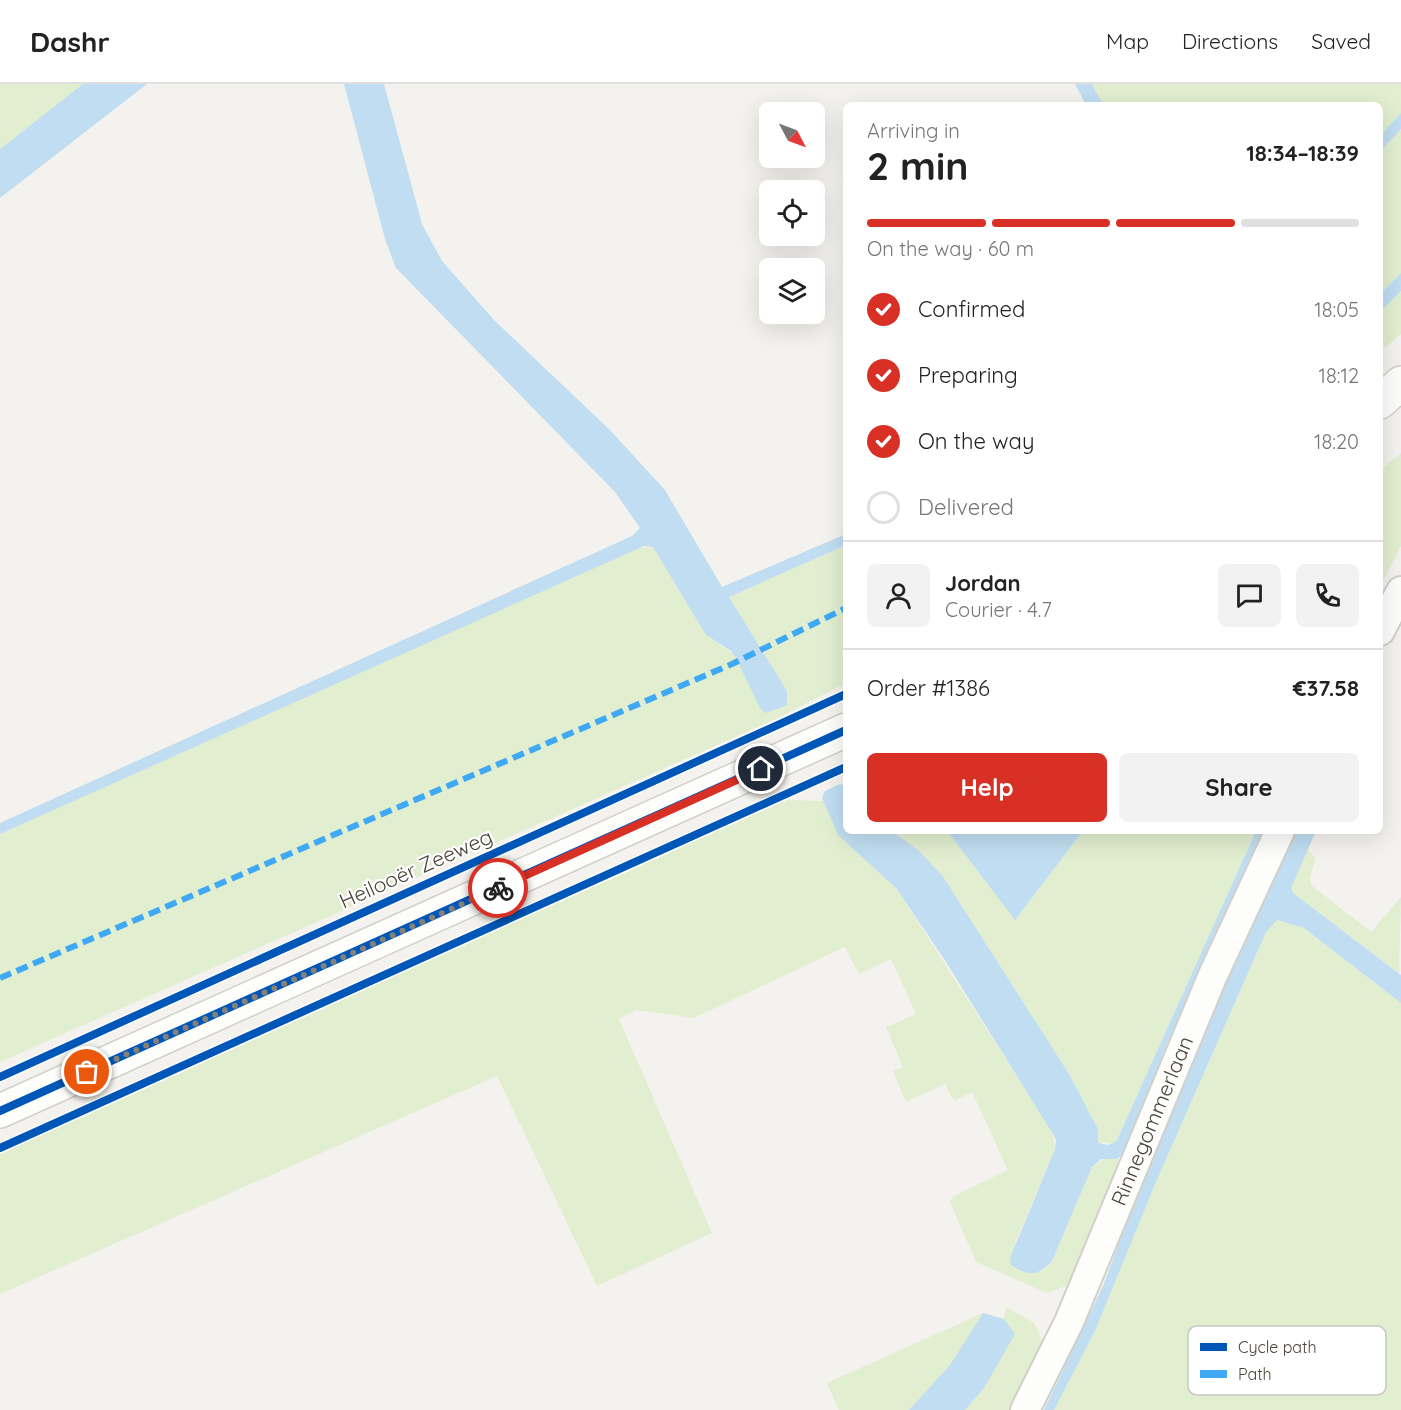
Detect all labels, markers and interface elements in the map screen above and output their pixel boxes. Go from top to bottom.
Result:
text: Dashr [30,24,110,59]
text: Map [1106,28,1149,54]
text: Directions [1182,28,1278,54]
text: Saved [1311,28,1371,54]
north arrow [759,102,825,168]
map controls [759,102,825,324]
text: Arriving in [867,118,960,143]
text: 18:34–18:39 [1246,139,1359,167]
text: 2 min [867,141,969,190]
button: locate [759,180,825,246]
text: On the way · 60 m [867,236,1034,261]
button: layers [759,258,825,324]
icon: check [867,293,900,326]
text: Confirmed [918,295,1025,323]
text: 18:05 [1314,297,1359,322]
icon: check [867,359,900,392]
text: Preparing [918,361,1018,389]
text: 18:12 [1319,363,1359,388]
icon: check [867,425,900,458]
text: On the way [918,427,1034,455]
text: 18:20 [1314,429,1359,454]
text: Delivered [918,493,1014,521]
button: person [867,564,930,627]
button: chat [1218,564,1281,627]
button: phone [1296,564,1359,627]
text: Jordan [945,569,1021,597]
text: Courier · 4.7 [945,597,1052,622]
text: Order #1386 [867,674,990,702]
text: €37.58 [1293,674,1359,702]
pin [735,743,786,794]
icon: home [744,752,777,785]
button: Help [867,753,1107,822]
button: Share [1119,753,1359,822]
street label: Heilooër Zeeweg [335,823,496,914]
courier [468,858,528,918]
icon: bike [482,872,515,905]
street label: Rinnegommerlaan [1105,1032,1198,1209]
pin [61,1046,112,1097]
icon: bag [70,1055,103,1088]
legend [1188,1326,1386,1395]
text: Cycle path [1238,1337,1317,1357]
text: Path [1238,1364,1272,1384]

